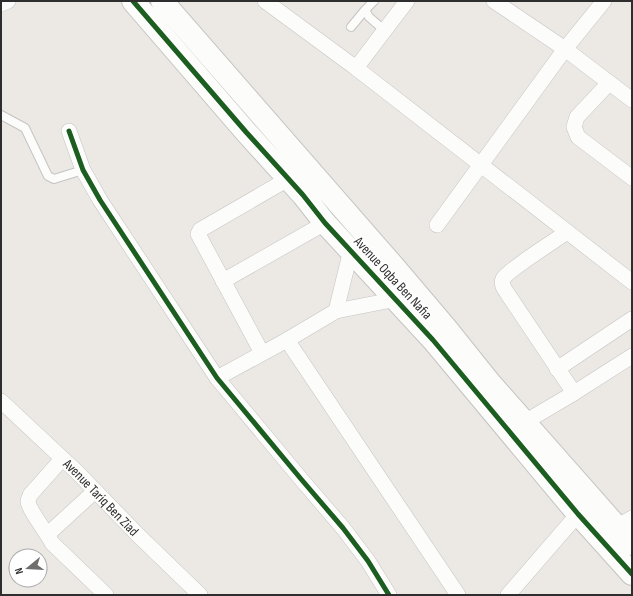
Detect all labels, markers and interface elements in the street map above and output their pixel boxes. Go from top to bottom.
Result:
street label: Avenue Oqba Ben Nafia [350,232,436,323]
street label: Avenue Tariq Ben Ziad [59,454,143,539]
north arrow [8,548,48,588]
text: N [12,566,26,576]

